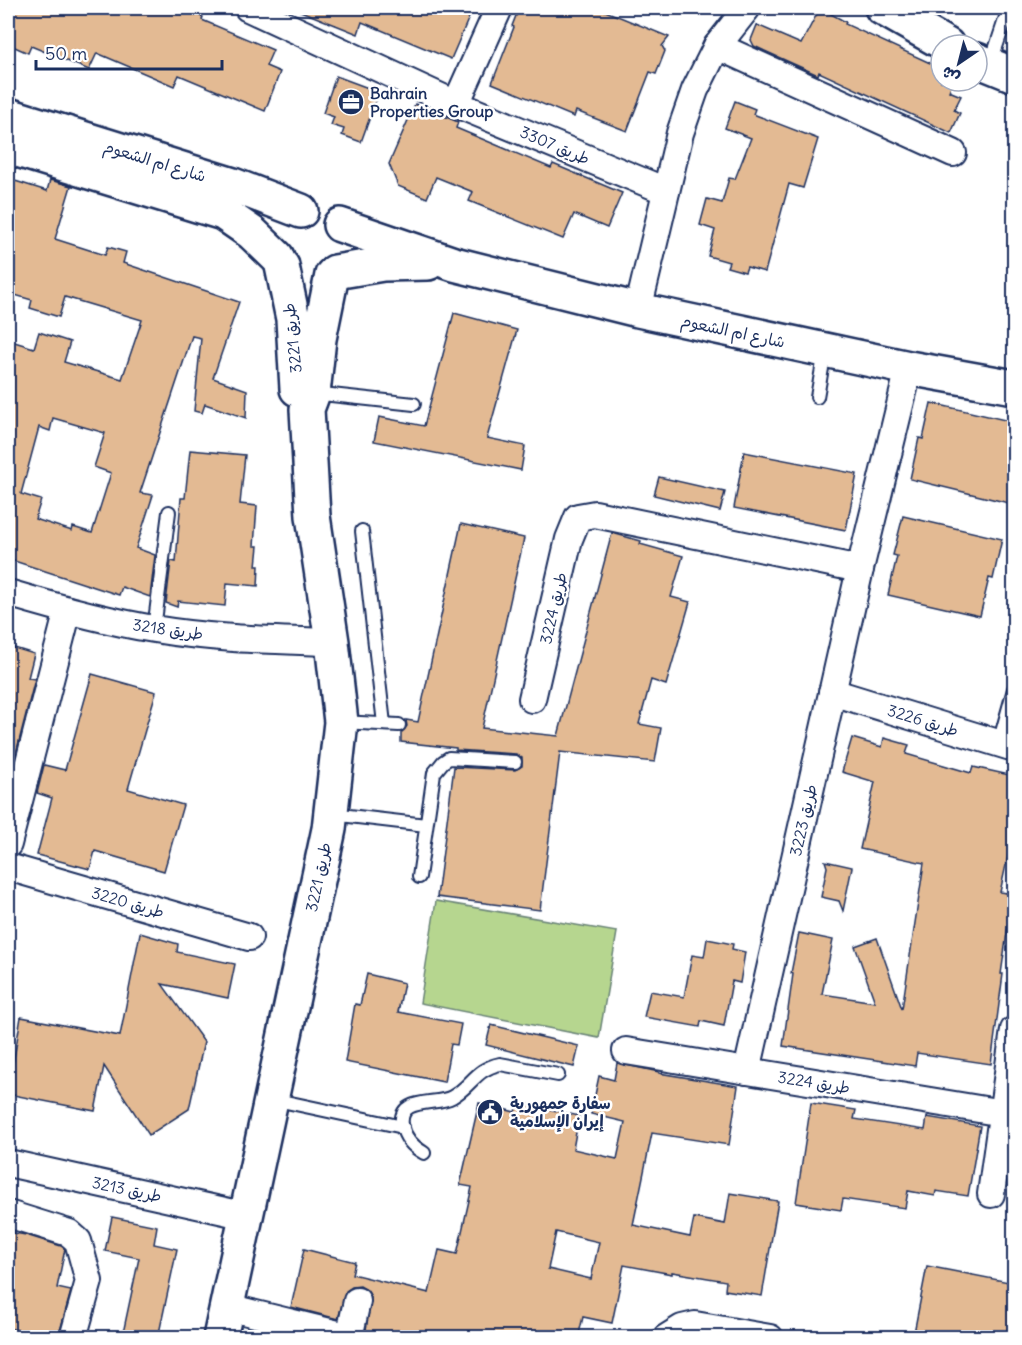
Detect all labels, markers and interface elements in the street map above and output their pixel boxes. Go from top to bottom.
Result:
scale bar [36,33,222,71]
north arrow [929,33,989,93]
text: 50 m [45,42,87,65]
text: ش [937,62,963,89]
place label: Bahrain Properties Group [370,83,493,122]
office icon: Bahrain Properties Group [336,87,366,117]
street label: طريق 3307 [517,121,593,169]
street label: شارع ام الشعوم [101,136,209,189]
street label: طريق 3221 [278,302,306,374]
street label: شارع ام الشعوم [678,310,787,355]
street label: طريق 3224 [535,570,571,646]
street label: طريق 3218 [132,614,204,644]
street label: طريق 3226 [885,700,961,740]
street label: طريق 3223 [785,782,821,858]
street label: طريق 3221 [301,840,335,914]
street label: طريق 3220 [89,882,167,922]
street label: طريق 3224 [776,1066,852,1098]
place label: سفارة جمهورية إيران الإسلامية [510,1093,611,1132]
public building icon: سفارة جمهورية إيران الإسلامية [475,1097,505,1127]
street label: طريق 3213 [90,1172,164,1206]

